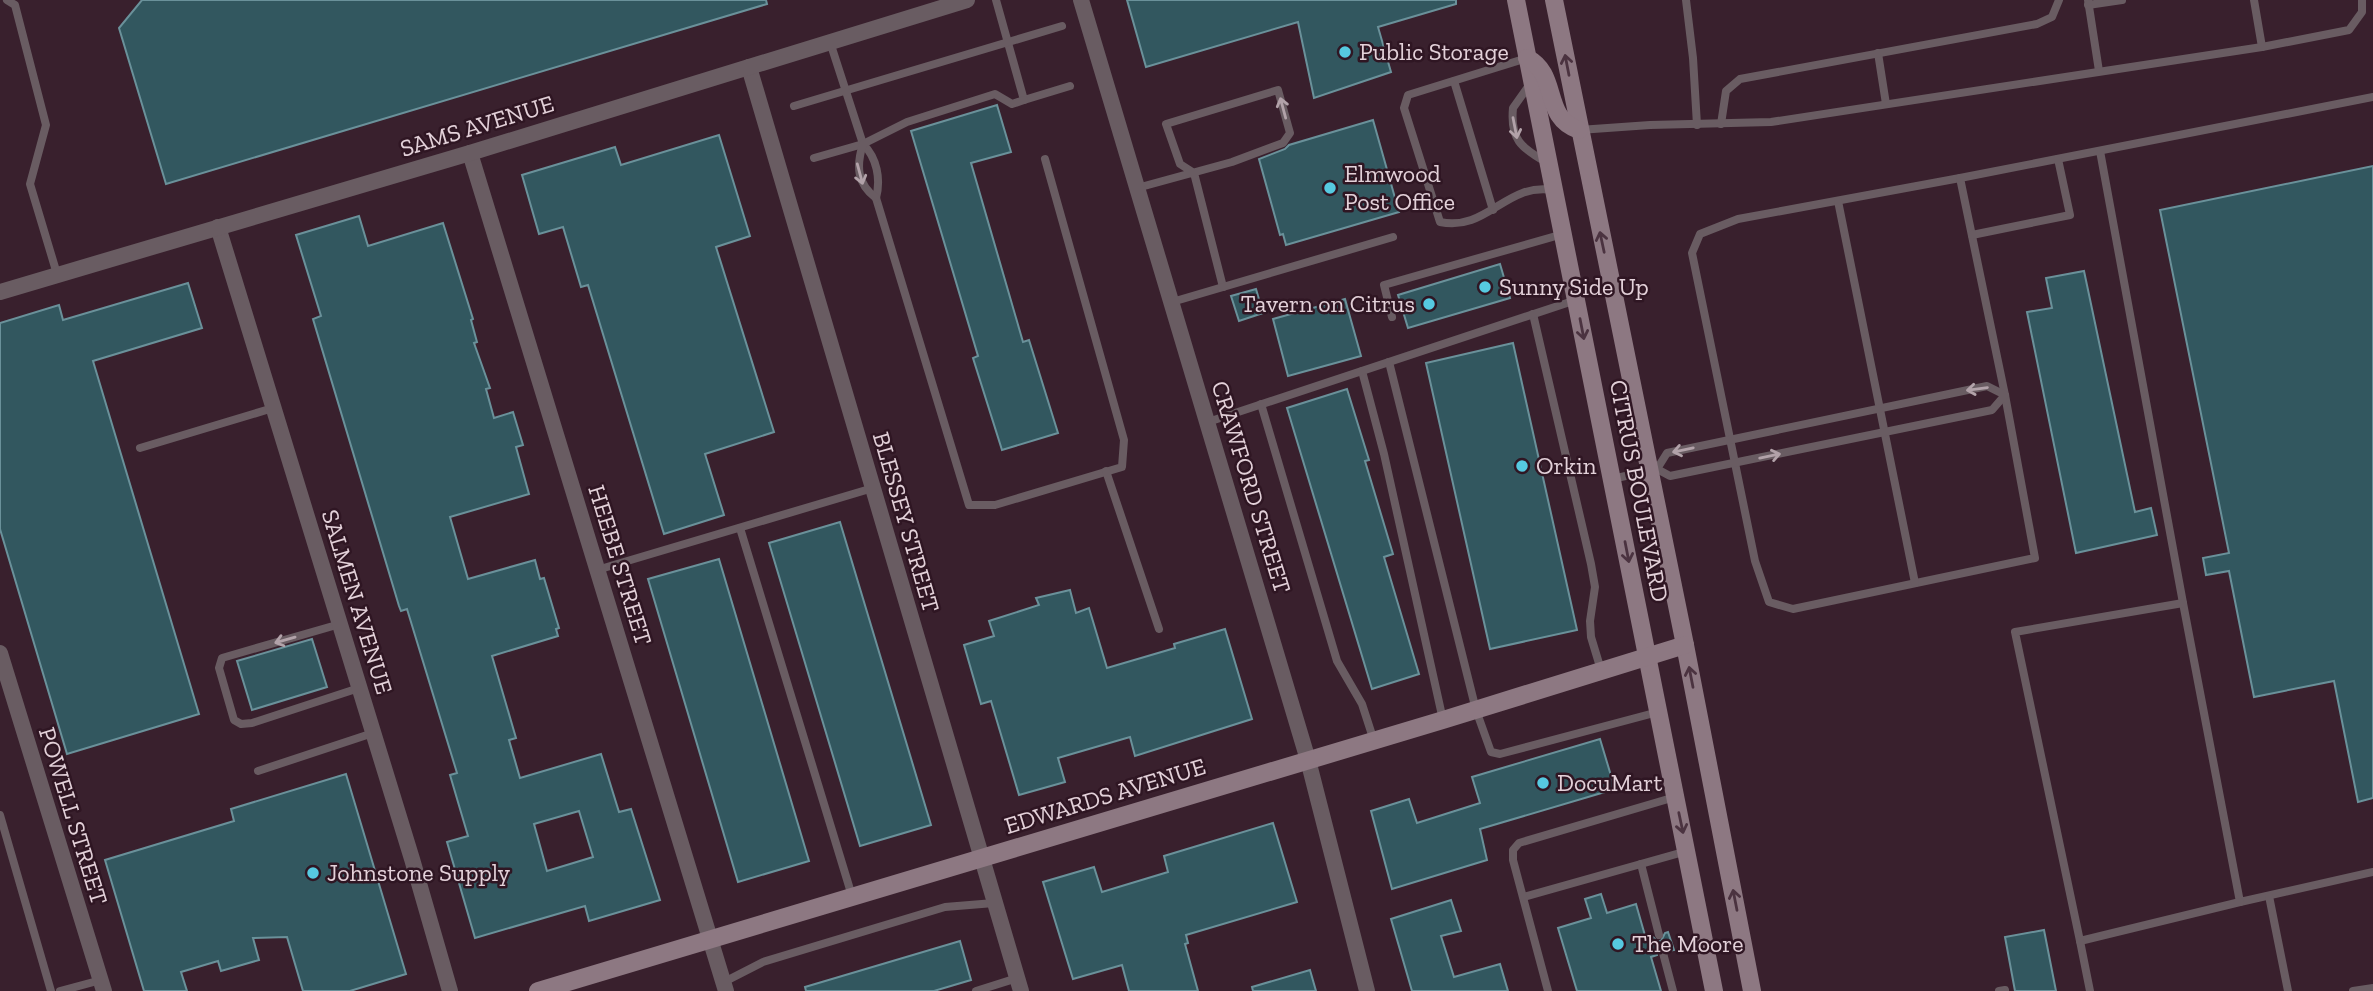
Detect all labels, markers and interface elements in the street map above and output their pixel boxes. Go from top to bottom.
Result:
place label: Public Storage [1359,37,1509,66]
marker: Public Storage [1337,44,1353,60]
one-way arrow [1559,54,1573,77]
street label: SAMS AVENUE [396,88,557,163]
one-way arrow [1276,97,1289,120]
one-way arrow [1509,116,1522,139]
place label: Elmwood Post Office [1344,159,1455,216]
one-way arrow [855,163,868,185]
marker: Elmwood Post Office [1322,180,1338,196]
one-way arrow [1595,231,1609,254]
place label: Sunny Side Up [1499,272,1649,301]
marker: Sunny Side Up [1477,279,1493,295]
place label: Tavern on Citrus [1241,289,1415,318]
marker: Tavern on Citrus [1421,296,1437,312]
one-way arrow [1576,317,1590,340]
street label: CRAWFORD STREET [1205,377,1298,596]
street label: CITRUS BOULEVARD [1604,377,1675,604]
one-way arrow [1966,383,1989,396]
street label: BLESSEY STREET [867,428,946,616]
one-way arrow [1672,443,1695,457]
one-way arrow [1758,448,1781,462]
place label: Orkin [1536,451,1597,480]
marker: Orkin [1514,458,1530,474]
street label: HEEBE STREET [582,481,659,649]
street label: SALMEN AVENUE [316,506,399,698]
one-way arrow [1620,540,1634,563]
one-way arrow [274,634,296,647]
one-way arrow [1684,666,1698,689]
street label: POWELL STREET [33,724,114,908]
street label: EDWARDS AVENUE [1001,751,1209,840]
place label: DocuMart [1557,768,1662,797]
marker: DocuMart [1535,775,1551,791]
one-way arrow [1675,811,1689,834]
place label: Johnstone Supply [327,858,511,887]
marker: Johnstone Supply [305,865,321,881]
one-way arrow [1727,889,1741,912]
place label: The Moore [1632,929,1744,958]
marker: The Moore [1610,936,1626,952]

